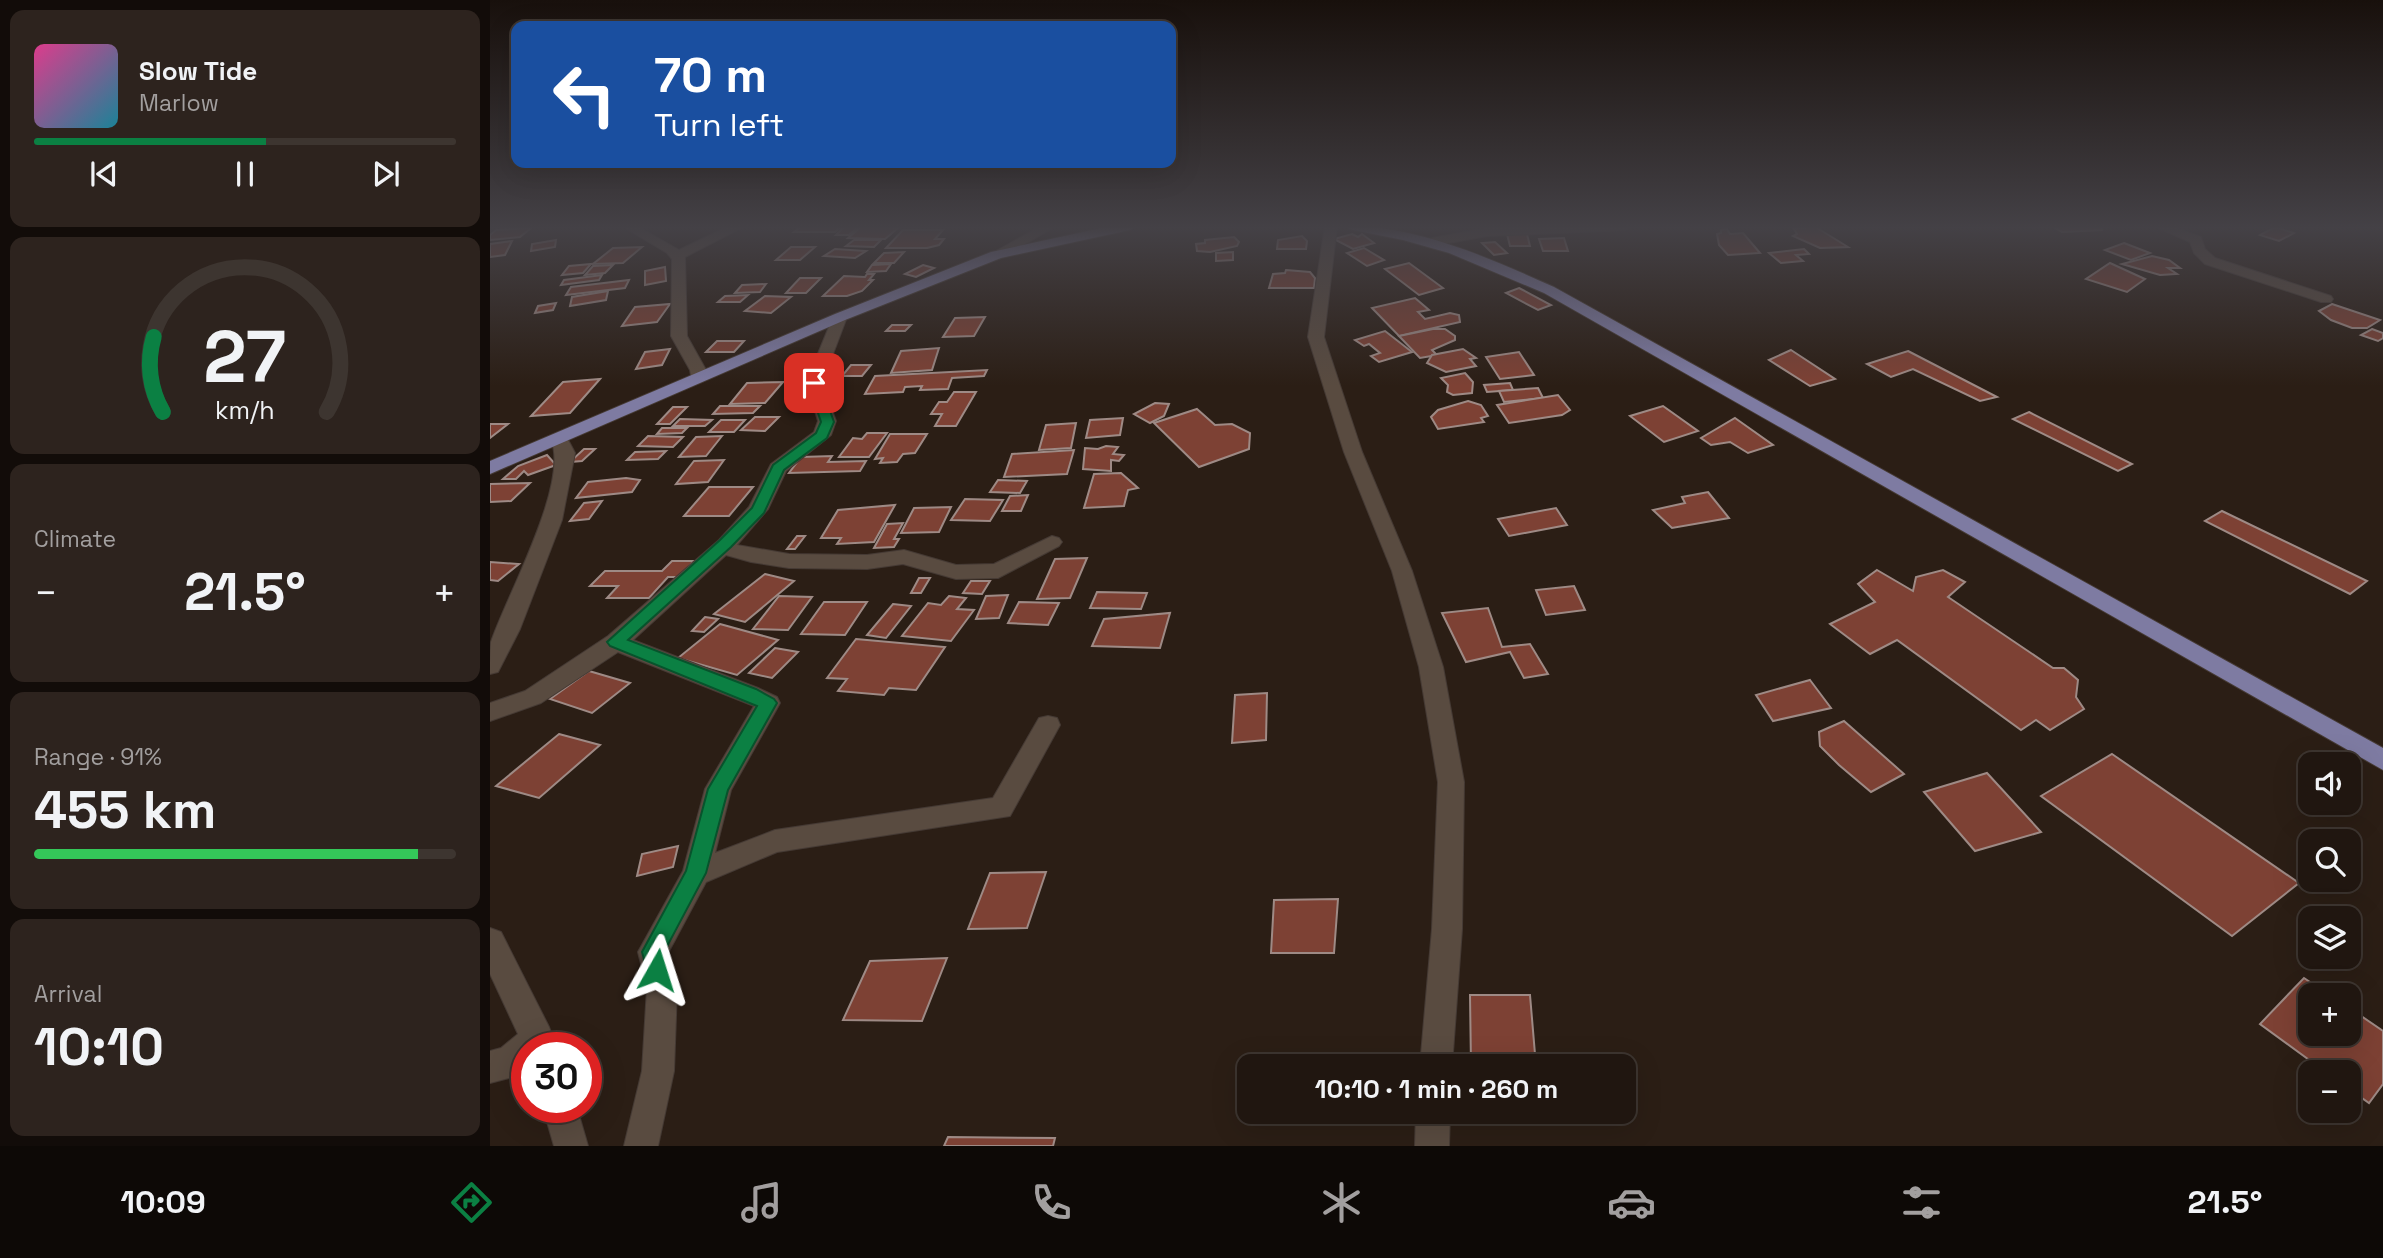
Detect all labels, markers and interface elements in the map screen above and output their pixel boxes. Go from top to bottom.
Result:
text: 70 m [654,44,767,106]
icon: left [539,49,630,140]
text: Slow Tide [139,54,257,88]
text: Marlow [139,88,219,118]
text: Turn left [654,105,784,145]
icon: previous [85,155,123,193]
icon: pause [226,155,264,193]
icon: next [367,155,405,193]
text: 27 [204,310,286,403]
pin [784,353,844,413]
icon: arrive [795,364,833,402]
text: km/h [215,394,275,426]
text: Climate [34,524,116,554]
text: 21.5° [184,559,306,625]
text: − [34,569,58,617]
text: + [432,569,456,617]
text: Range · 91% [34,742,162,772]
map controls [2298,752,2361,1123]
button: sound [2298,752,2361,815]
text: 455 km [34,777,216,843]
button: search [2298,829,2361,892]
button: layers [2298,906,2361,969]
position arrow [620,933,694,1007]
text: Arrival [34,979,102,1009]
button: + [2298,983,2361,1046]
text: 10:10 [34,1014,164,1080]
speed limit sign: 30 [511,1032,602,1123]
button: − [2298,1060,2361,1123]
text: 10:10 · 1 min · 260 m [1315,1072,1558,1106]
icon: directions [447,1178,496,1227]
icon: music [737,1178,786,1227]
icon: phone [1027,1178,1076,1227]
icon: climate [1317,1178,1366,1227]
icon: car [1607,1178,1656,1227]
icon: filters [1897,1178,1946,1227]
text: 10:09 [121,1182,206,1222]
text: 21.5° [2188,1182,2262,1222]

